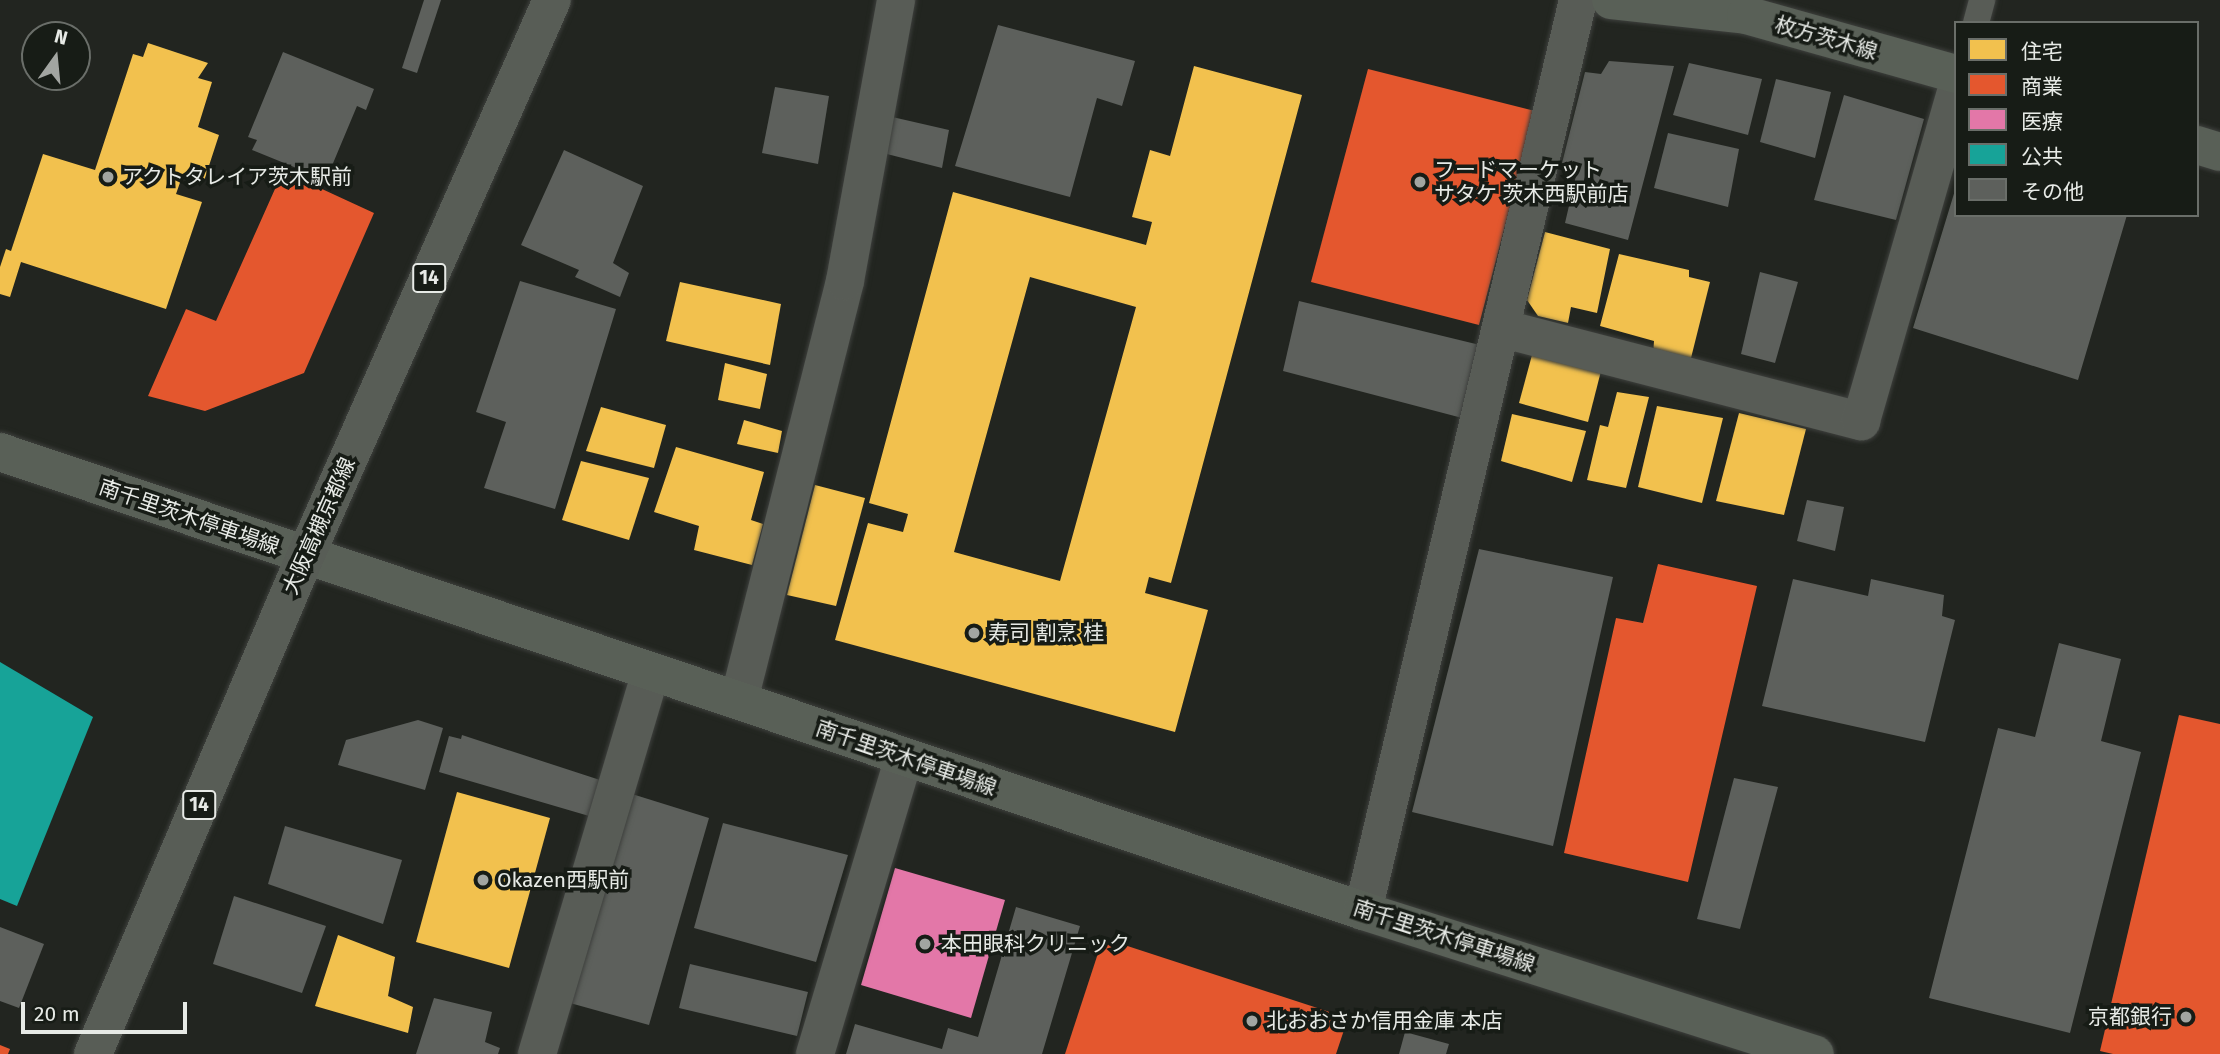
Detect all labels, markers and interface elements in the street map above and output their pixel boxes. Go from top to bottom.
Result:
street label: 枚方茨木線 [1772,11,1880,65]
north arrow [21,21,91,91]
legend [1954,21,2199,217]
text: N [52,24,70,50]
text: 住宅 [2021,39,2063,65]
text: 商業 [2021,74,2063,100]
text: 医療 [2021,109,2063,135]
text: 公共 [2021,144,2063,170]
place label: フードマーケット サタケ 茨木西駅前店 [1434,157,1629,207]
place label: アクトタレイア茨木駅前 [122,164,353,190]
marker: アクトタレイア茨木駅前 [100,169,116,185]
marker: フードマーケット サタケ 茨木西駅前店 [1412,174,1428,190]
text: その他 [2021,179,2084,205]
road number: 14 [412,262,446,294]
street label: 大阪高槻京都線 [278,454,360,598]
street label: 南千里茨木停車場線 [96,474,282,560]
place label: 寿司 割烹 桂 [988,620,1104,646]
marker: 寿司 割烹 桂 [966,625,982,641]
street label: 南千里茨木停車場線 [813,715,999,801]
road number: 14 [182,790,216,820]
place label: Okazen西駅前 [497,867,629,893]
marker: Okazen西駅前 [475,872,491,888]
street label: 南千里茨木停車場線 [1350,895,1538,977]
place label: 本田眼科クリニック [941,931,1130,957]
marker: 本田眼科クリニック [915,934,935,954]
scale bar [24,988,191,1032]
text: 20 m [34,1001,80,1027]
place label: 京都銀行 [2088,1004,2172,1030]
place label: 北おおさか信用金庫 本店 [1266,1008,1503,1034]
marker: 京都銀行 [2178,1009,2194,1025]
marker: 北おおさか信用金庫 本店 [1244,1013,1260,1029]

